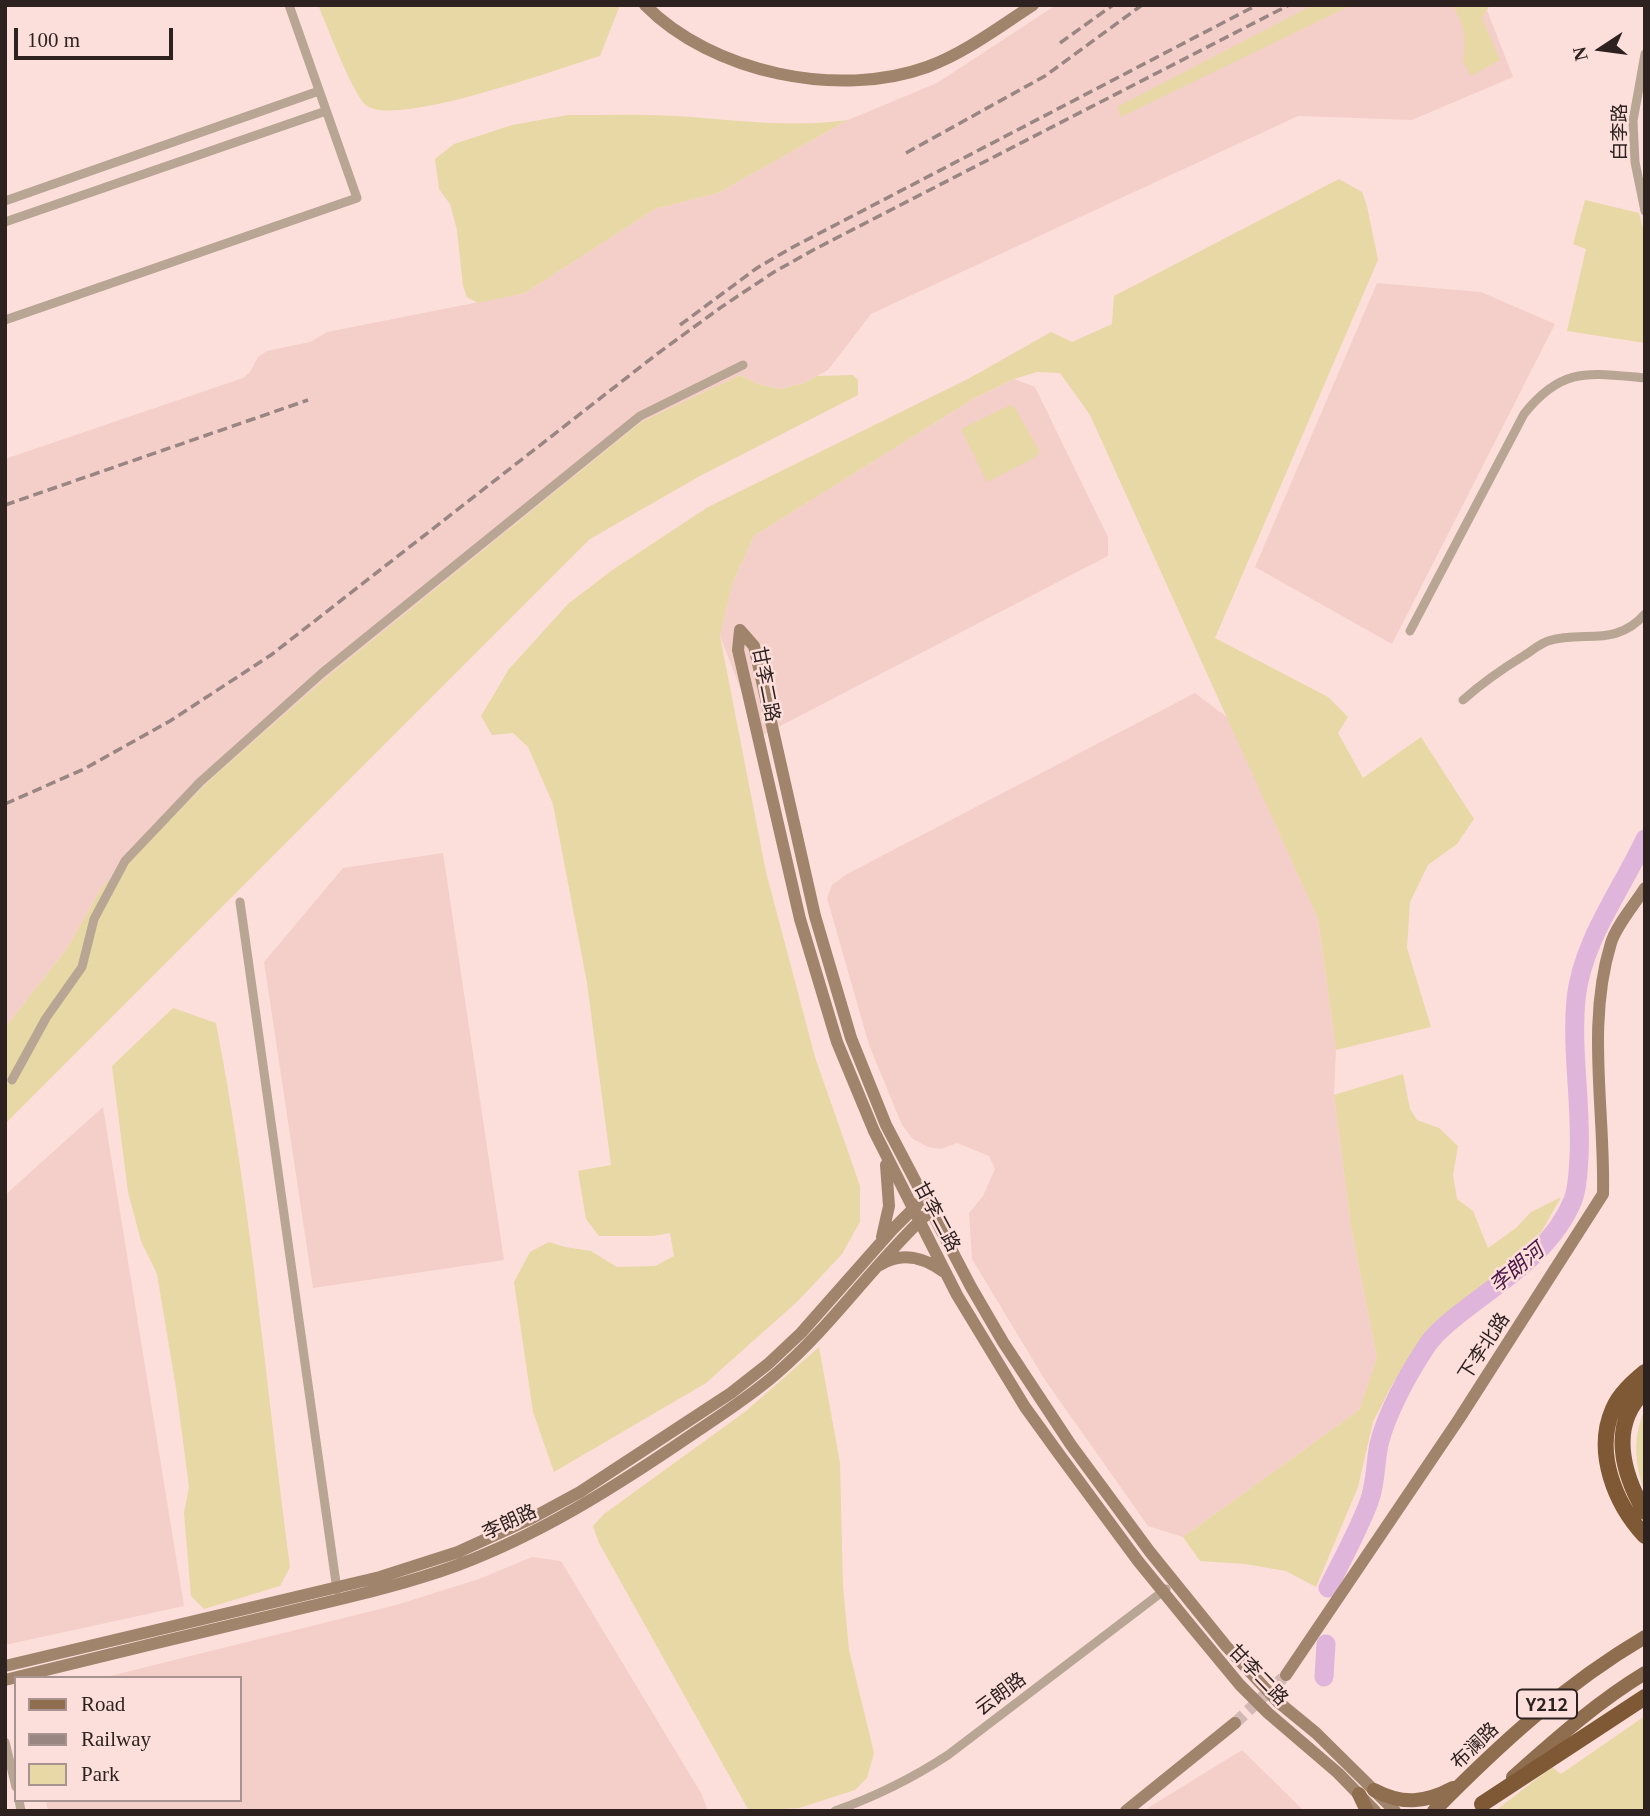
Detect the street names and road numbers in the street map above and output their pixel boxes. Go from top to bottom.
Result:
street label: 白李路 [1608,104,1630,160]
street label: 甘李二路 [749,645,785,723]
street label: 甘李二路 [910,1177,966,1255]
street label: 下李北路 [1453,1308,1513,1384]
street label: 李朗路 [478,1499,540,1543]
street label: 甘李二路 [1224,1639,1294,1709]
street label: 云朗路 [970,1667,1030,1719]
road number: Y212 [1517,1689,1577,1718]
street label: 布澜路 [1446,1717,1502,1773]

